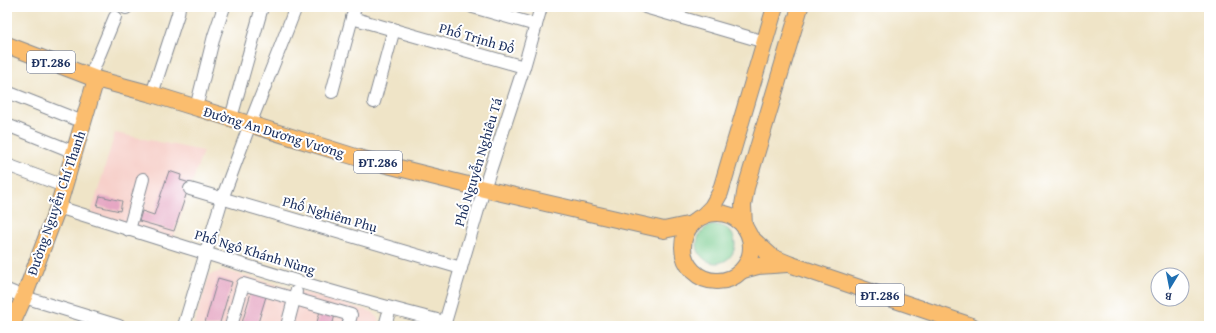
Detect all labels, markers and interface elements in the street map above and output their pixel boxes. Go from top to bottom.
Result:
street label: Phố Trịnh Đổ [437,18,517,58]
road number: ĐT.286 [27,51,75,73]
street label: Phố Nguyễn Nghiêu Tá [449,95,507,229]
street label: Đường An Dương Vương [201,101,347,163]
street label: Đường Nguyễn Chí Thanh [22,128,90,278]
road number: ĐT.286 [354,151,402,173]
street label: Phố Nghiêm Phụ [280,191,380,237]
street label: Phố Ngô Khánh Nùng [192,224,318,280]
north arrow [1150,267,1190,307]
road number: ĐT.286 [856,284,904,306]
text: B [1163,288,1173,305]

